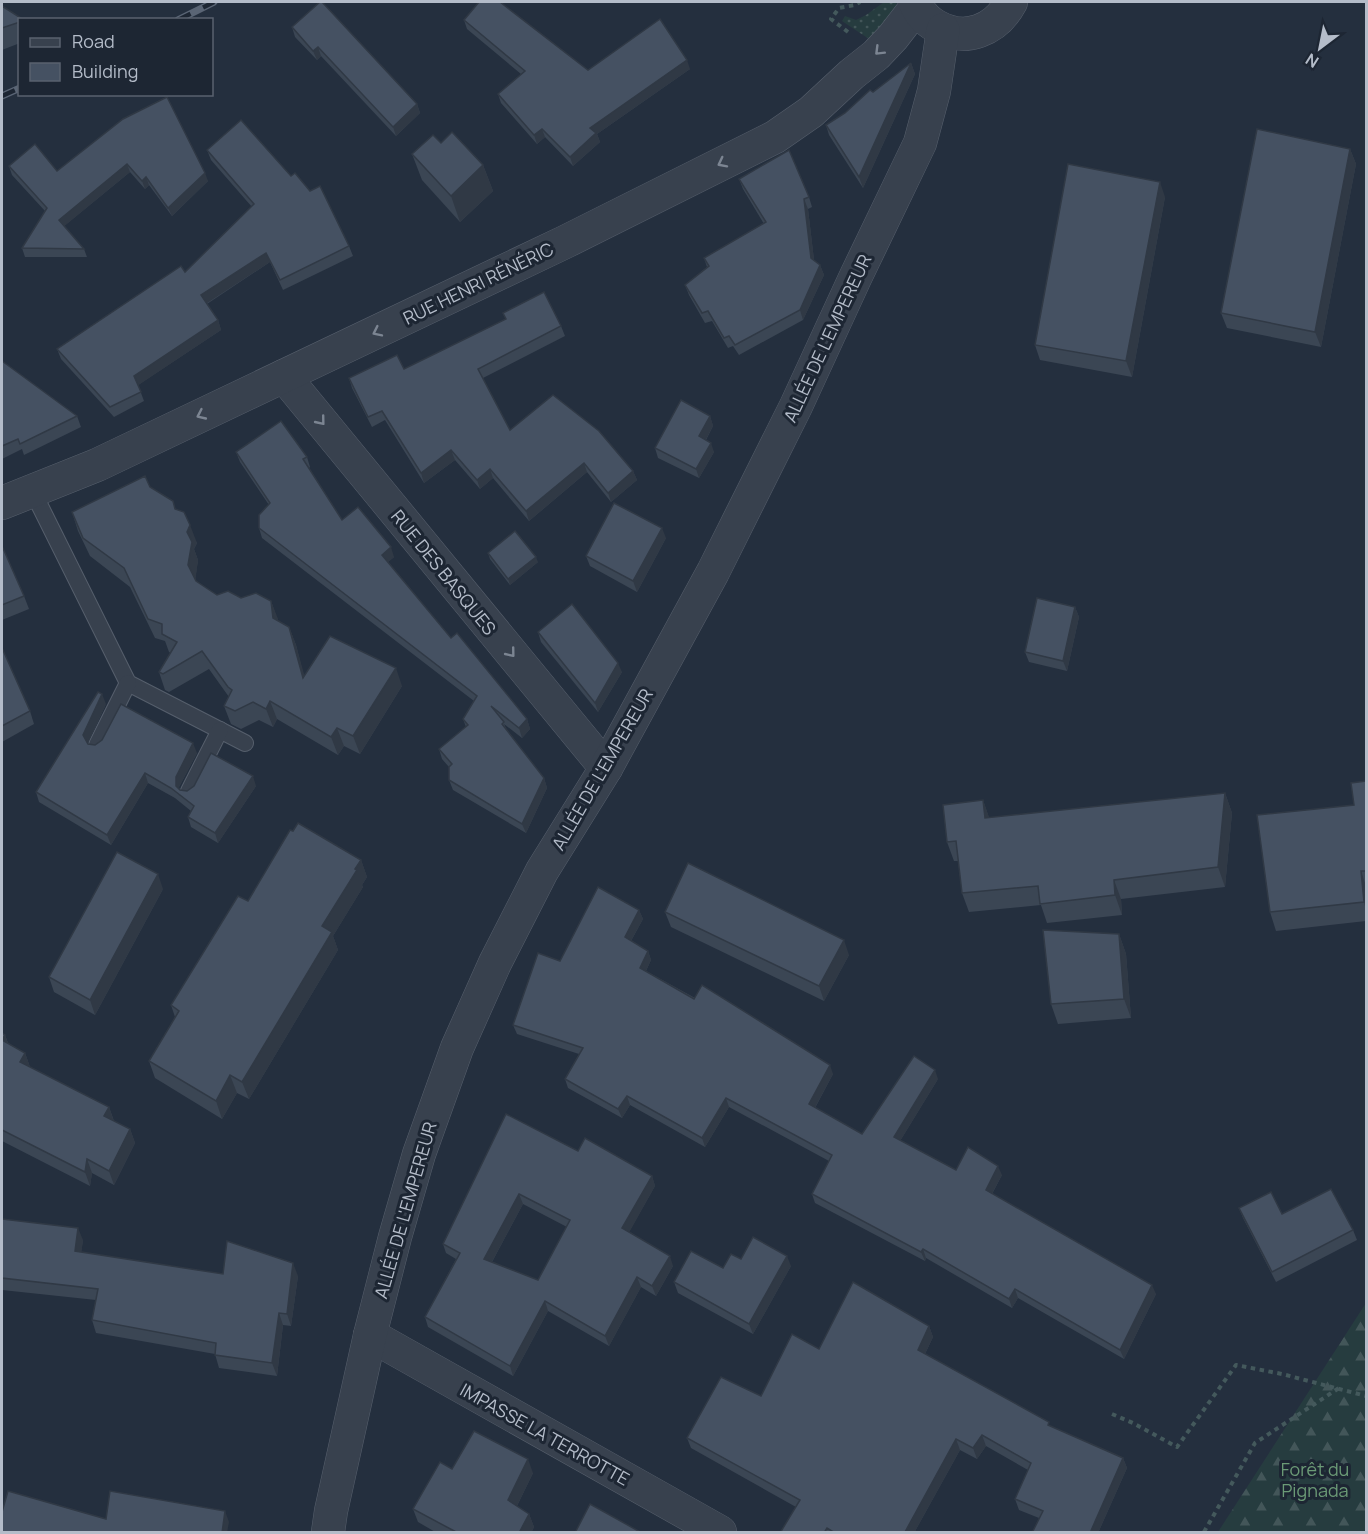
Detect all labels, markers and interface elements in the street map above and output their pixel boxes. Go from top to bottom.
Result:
legend [18,18,213,96]
north arrow [1290,18,1350,78]
text: Road [72,29,115,53]
one-way arrow [876,43,887,54]
text: N [1301,48,1323,73]
text: Building [72,59,138,83]
one-way arrow [717,156,728,168]
street label: RUE HENRI RÉNÉRIC [399,236,557,330]
street label: ALLÉE DE L'EMPEREUR [777,250,877,426]
one-way arrow [372,324,383,336]
one-way arrow [196,408,207,420]
one-way arrow [314,414,325,425]
street label: RUE DES BASQUES [386,505,502,639]
one-way arrow [503,646,514,657]
street label: ALLÉE DE L'EMPEREUR [546,684,658,854]
street label: ALLÉE DE L'EMPEREUR [368,1119,442,1301]
street label: IMPASSE LA TERROTTE [456,1377,634,1491]
park label: Forêt du Pignada [1281,1457,1349,1502]

